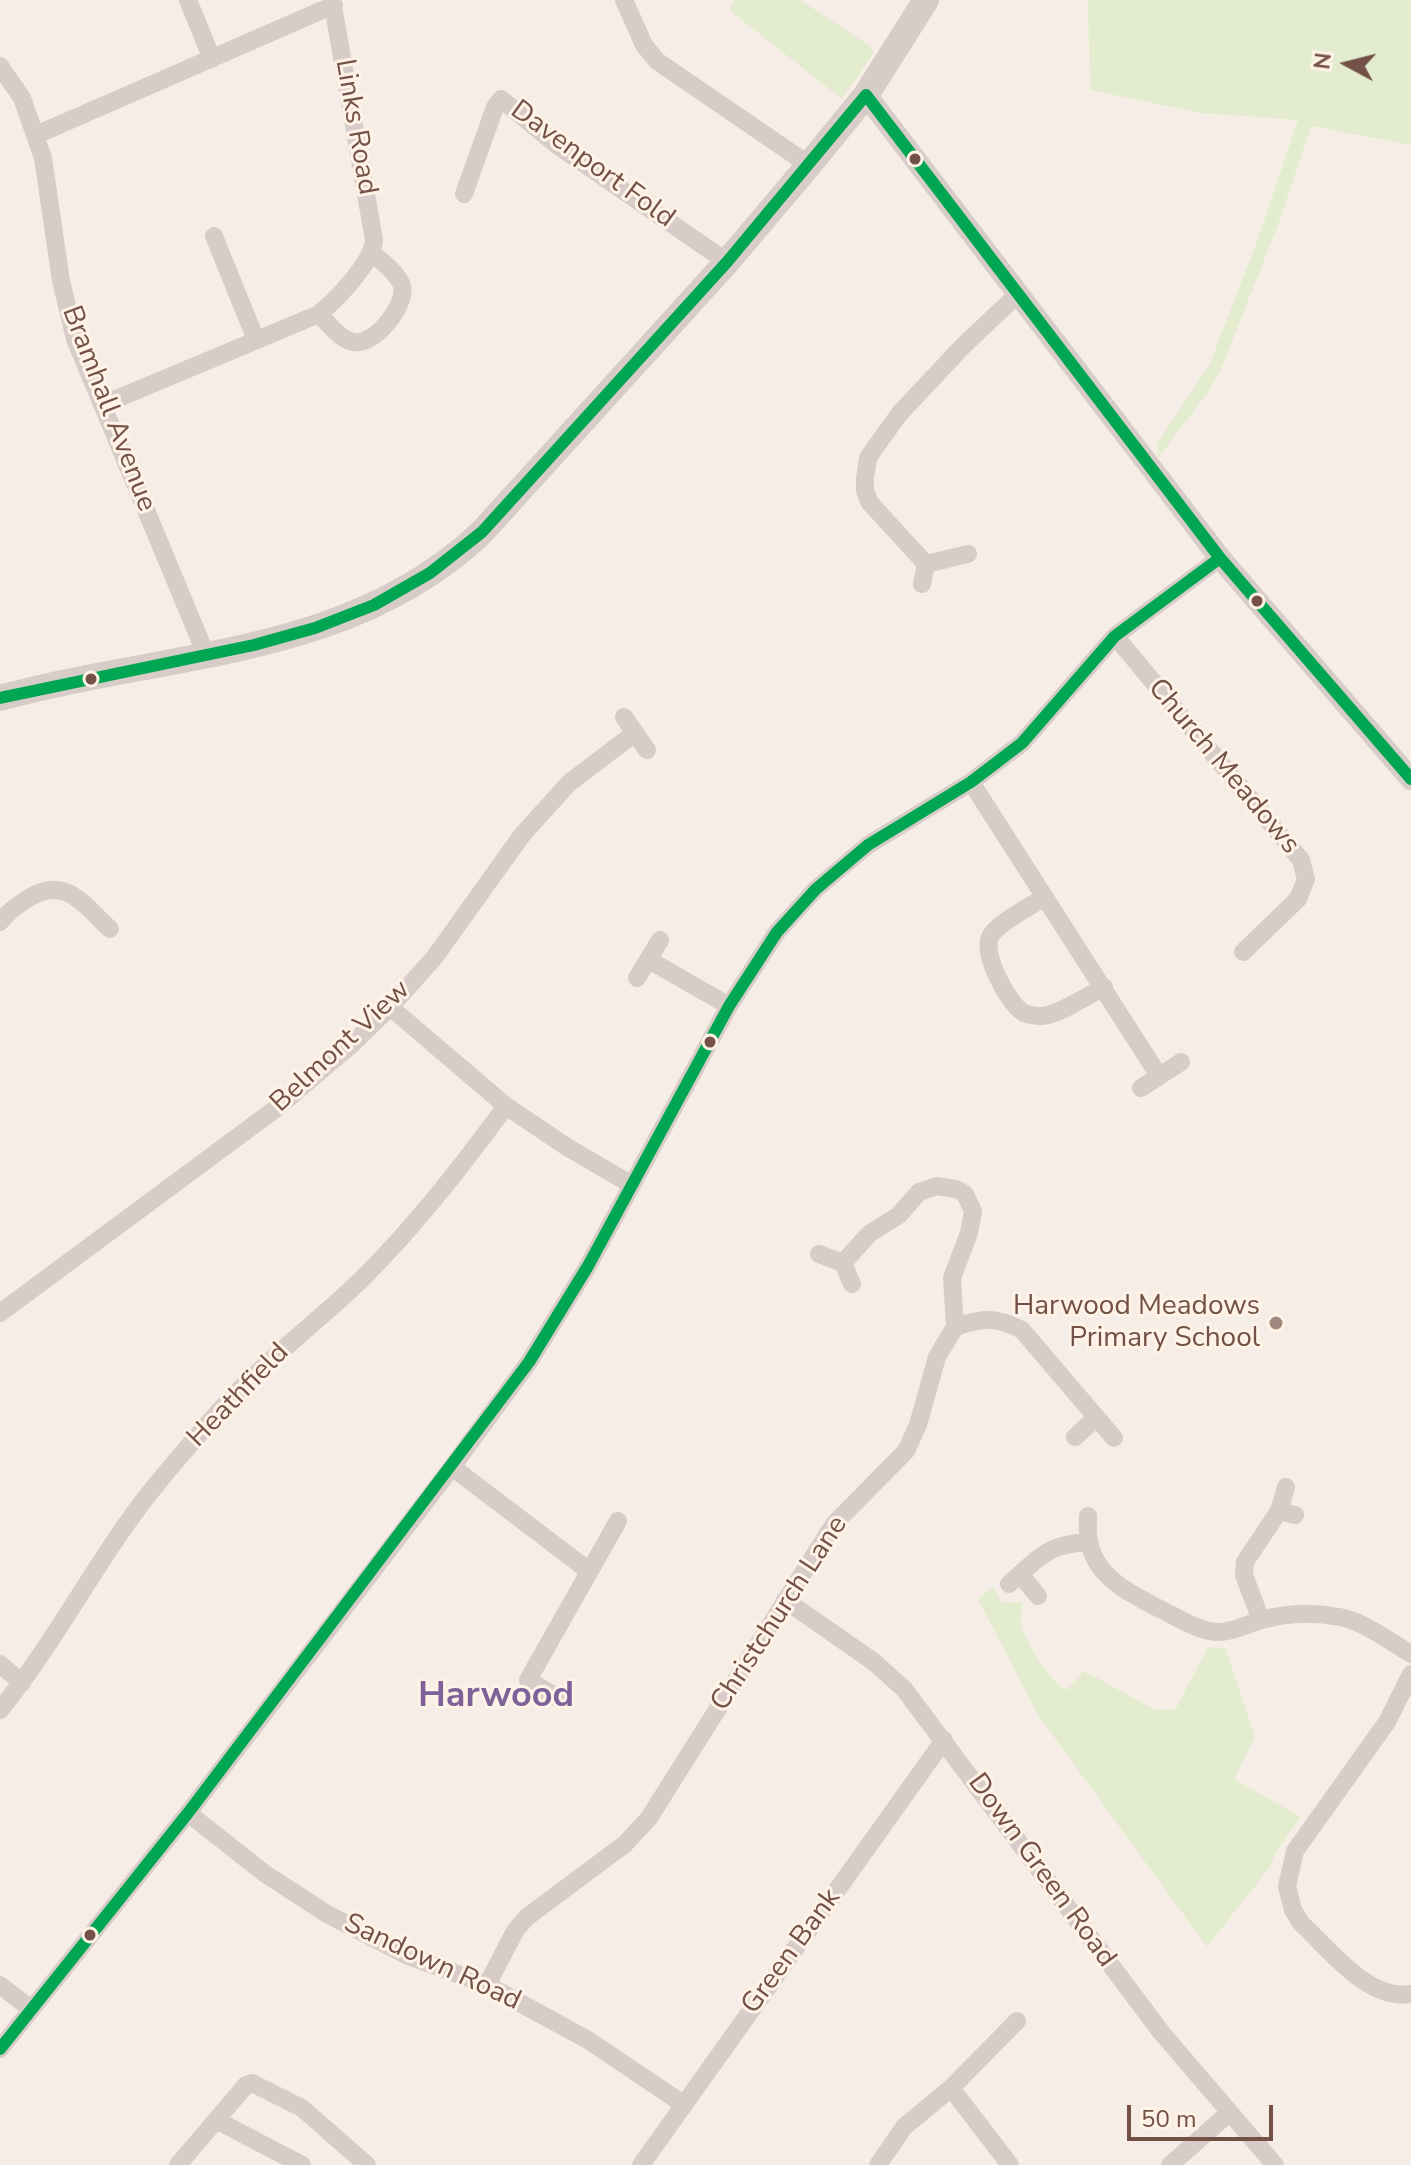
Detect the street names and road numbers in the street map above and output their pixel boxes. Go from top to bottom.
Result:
street label: Links Road [327,57,383,197]
street label: Davenport Fold [503,94,681,236]
street label: Bramhall Avenue [53,301,163,517]
street label: Church Meadows [1140,673,1306,861]
street label: Belmont View [264,974,418,1120]
street label: Heathfield [181,1337,297,1455]
street label: Christchurch Lane [704,1510,856,1718]
street label: Down Green Road [960,1768,1122,1974]
street label: Green Bank [735,1883,849,2021]
street label: Sandown Road [338,1907,526,2019]

